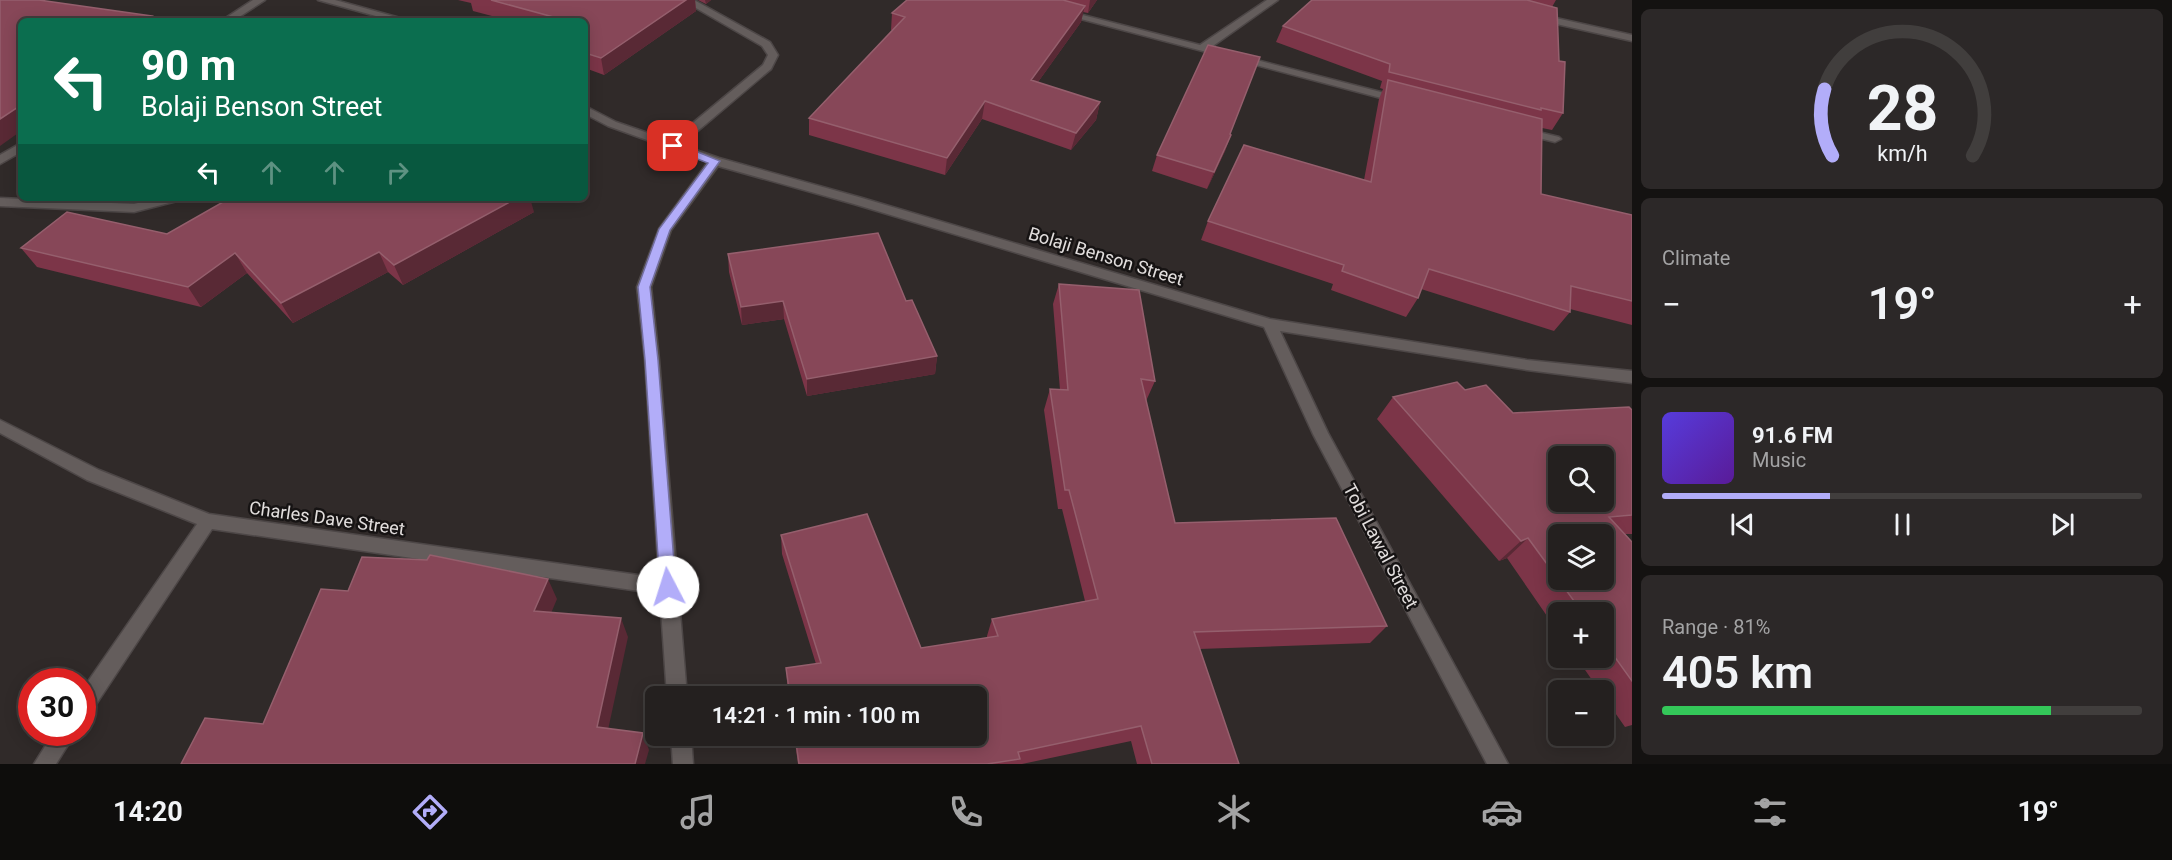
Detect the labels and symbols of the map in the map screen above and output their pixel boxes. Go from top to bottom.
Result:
pin [647,120,698,171]
street label: Bolaji Benson Street [1026,222,1186,290]
street label: Tobi Lawal Street [1339,480,1423,612]
street label: Charles Dave Street [248,497,406,539]
position arrow [636,555,700,619]
speed limit sign: 30 [18,668,96,746]

